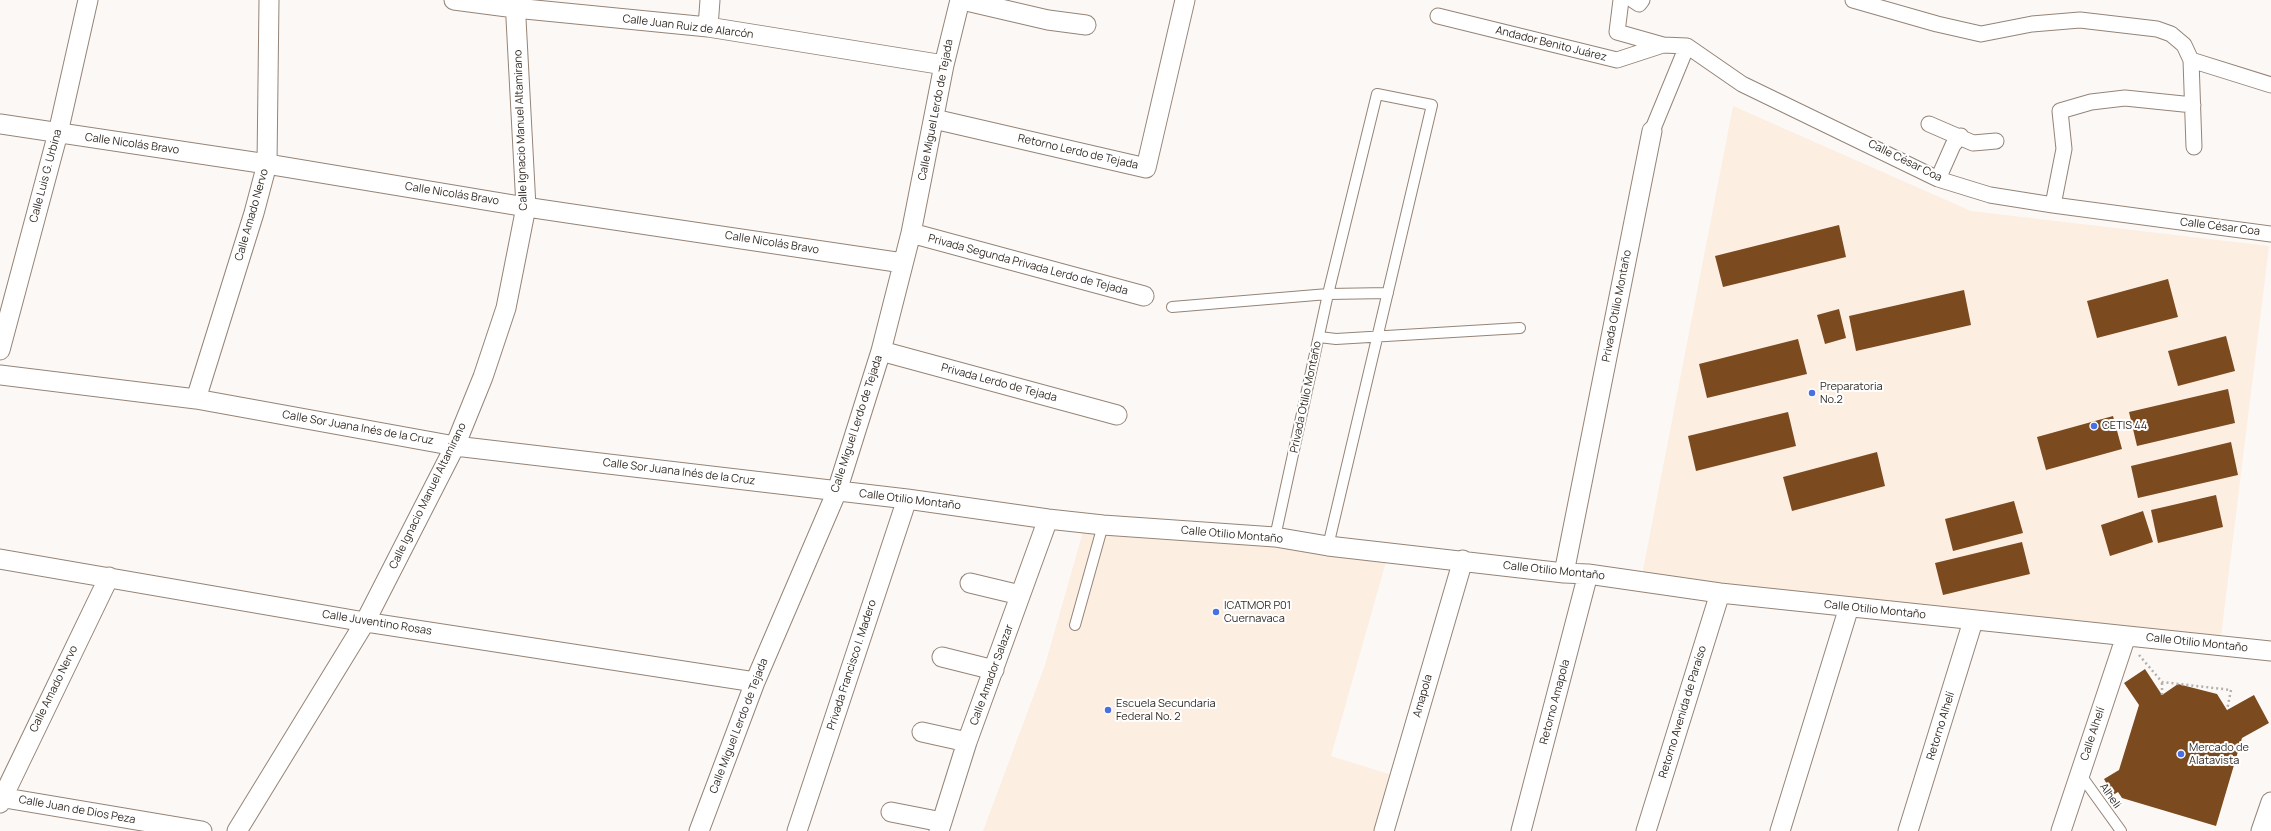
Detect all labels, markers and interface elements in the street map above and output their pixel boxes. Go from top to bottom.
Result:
street label: Calle Juan Ruiz de Alarcón [622,12,754,42]
street label: Andador Benito Juárez [1494,24,1608,64]
street label: Calle Miguel Lerdo de Tejada [916,38,956,182]
street label: Calle Ignacio Manuel Altamirano [512,49,530,211]
street label: Calle Luis G. Urbina [27,128,65,224]
street label: Calle Nicolás Bravo [84,131,180,157]
street label: Retorno Lerdo de Tejada [1017,132,1139,172]
street label: Calle César Coa [1866,137,1944,185]
street label: Calle Amado Nervo [233,167,271,263]
street label: Calle Nicolás Bravo [404,180,500,208]
street label: Calle César Coa [2179,216,2261,238]
street label: Calle Nicolás Bravo [724,229,820,257]
street label: Privada Segunda Privada Lerdo de Tejada [927,232,1129,298]
street label: Privada Otilio Montaño [1600,249,1634,363]
street label: Privada Otilio Montaño [1288,340,1324,454]
street label: Calle Miguel Lerdo de Tejada [829,354,885,494]
street label: Privada Lerdo de Tejada [940,361,1058,405]
place label: Preparatoria No.2 [1820,380,1883,406]
marker: Preparatoria No.2 [1807,388,1817,398]
street label: Calle Sor Juana Inés de la Cruz [281,408,435,448]
place label: CETIS 44 [2102,419,2147,433]
street label: Calle Ignacio Manuel Altamirano [387,421,469,571]
marker: CETIS 44 [2089,421,2099,431]
street label: Calle Sor Juana Inés de la Cruz [602,456,756,488]
street label: Calle Otilio Montaño [858,487,962,513]
street label: Calle Otilio Montaño [1180,524,1284,546]
street label: Calle Otilio Montaño [1502,559,1606,583]
street label: Privada Francisco I. Madero [825,598,879,732]
street label: Calle Otilio Montaño [1823,598,1927,622]
place label: ICATMOR P01 Cuernavaca [1224,599,1291,625]
marker: ICATMOR P01 Cuernavaca [1211,607,1221,617]
street label: Calle Juventino Rosas [321,608,433,638]
street label: Calle Amador Salazar [968,623,1016,727]
street label: Calle Otilio Montaño [2145,631,2249,655]
street label: Calle Amado Nervo [27,643,81,735]
street label: Retorno Avenida de Paraíso [1657,644,1709,780]
street label: Calle Miguel Lerdo de Tejada [707,657,771,795]
street label: Retorno Amapola [1537,658,1573,746]
street label: Amapola [1411,673,1435,719]
street label: Retorno Alhelí [1924,690,1958,762]
place label: Escuela Secundaria Federal No. 2 [1116,697,1216,723]
marker: Escuela Secundaria Federal No. 2 [1103,705,1113,715]
street label: Calle Alhelí [2078,706,2108,762]
place label: Mercado de Alatavista [2189,741,2249,767]
marker: Mercado de Alatavista [2176,749,2186,759]
street label: Alheli [2097,781,2123,811]
street label: Calle Juan de Dios Peza [18,793,136,827]

